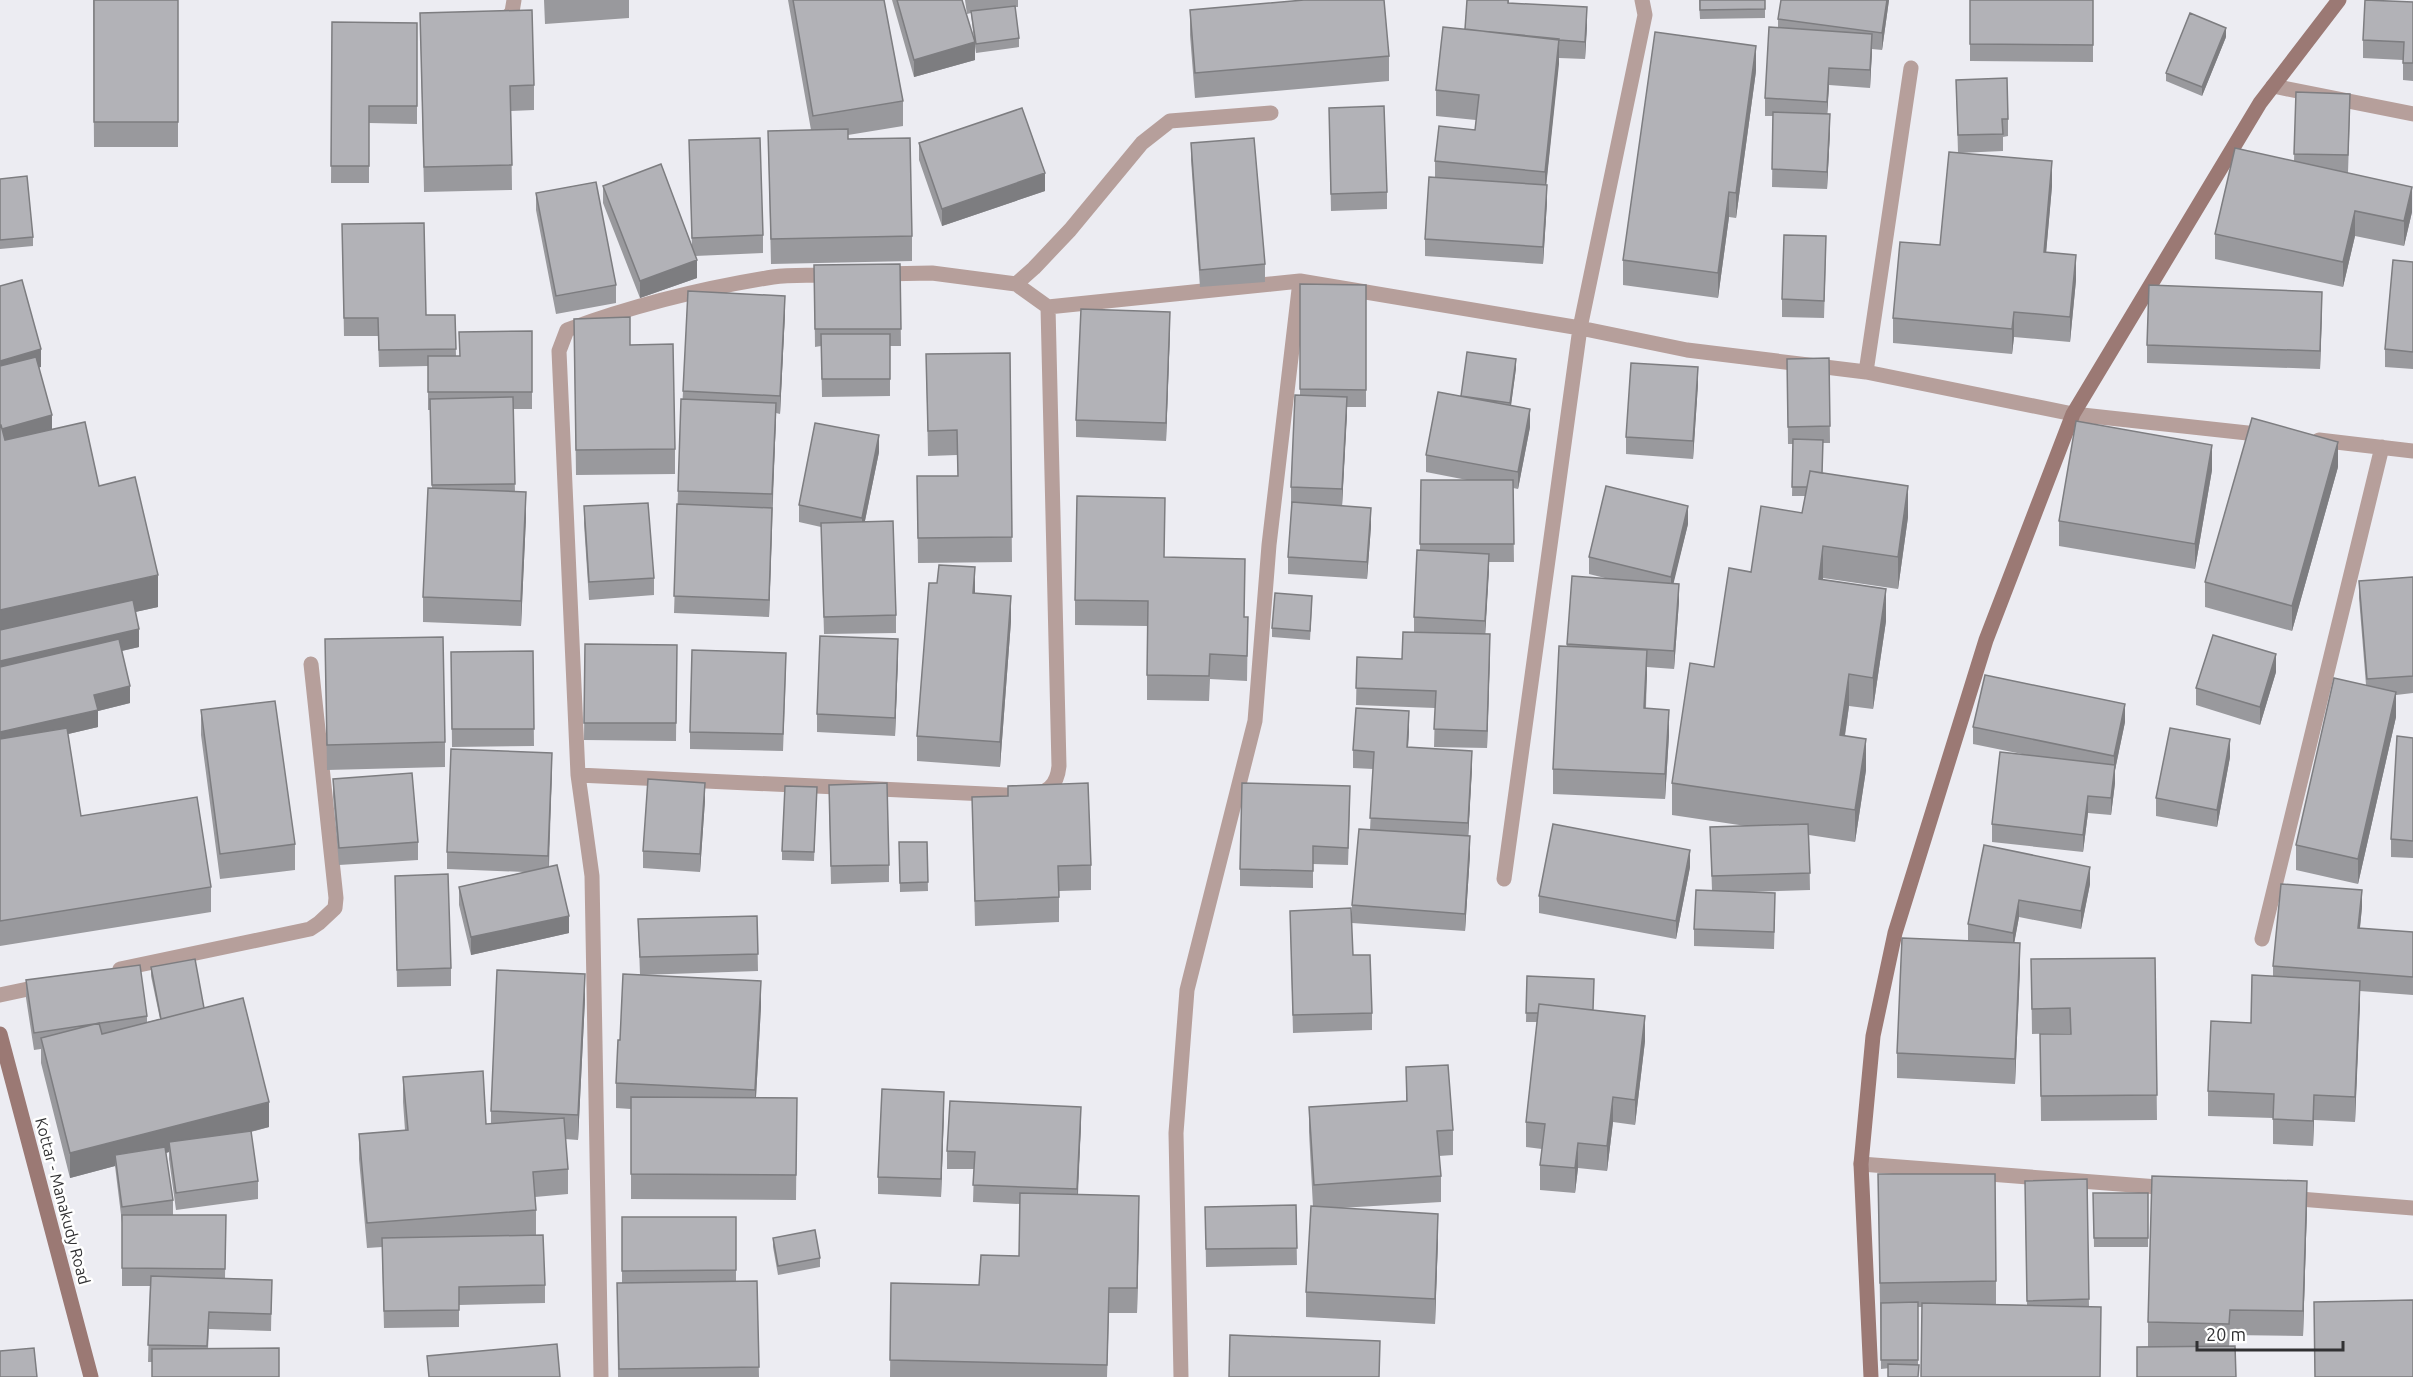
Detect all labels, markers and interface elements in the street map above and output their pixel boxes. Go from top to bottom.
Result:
street label: Kottar - Manakudy Road [32,1116,94,1286]
scale bar [2197,1314,2342,1352]
text: 20 m [2206,1324,2246,1344]

